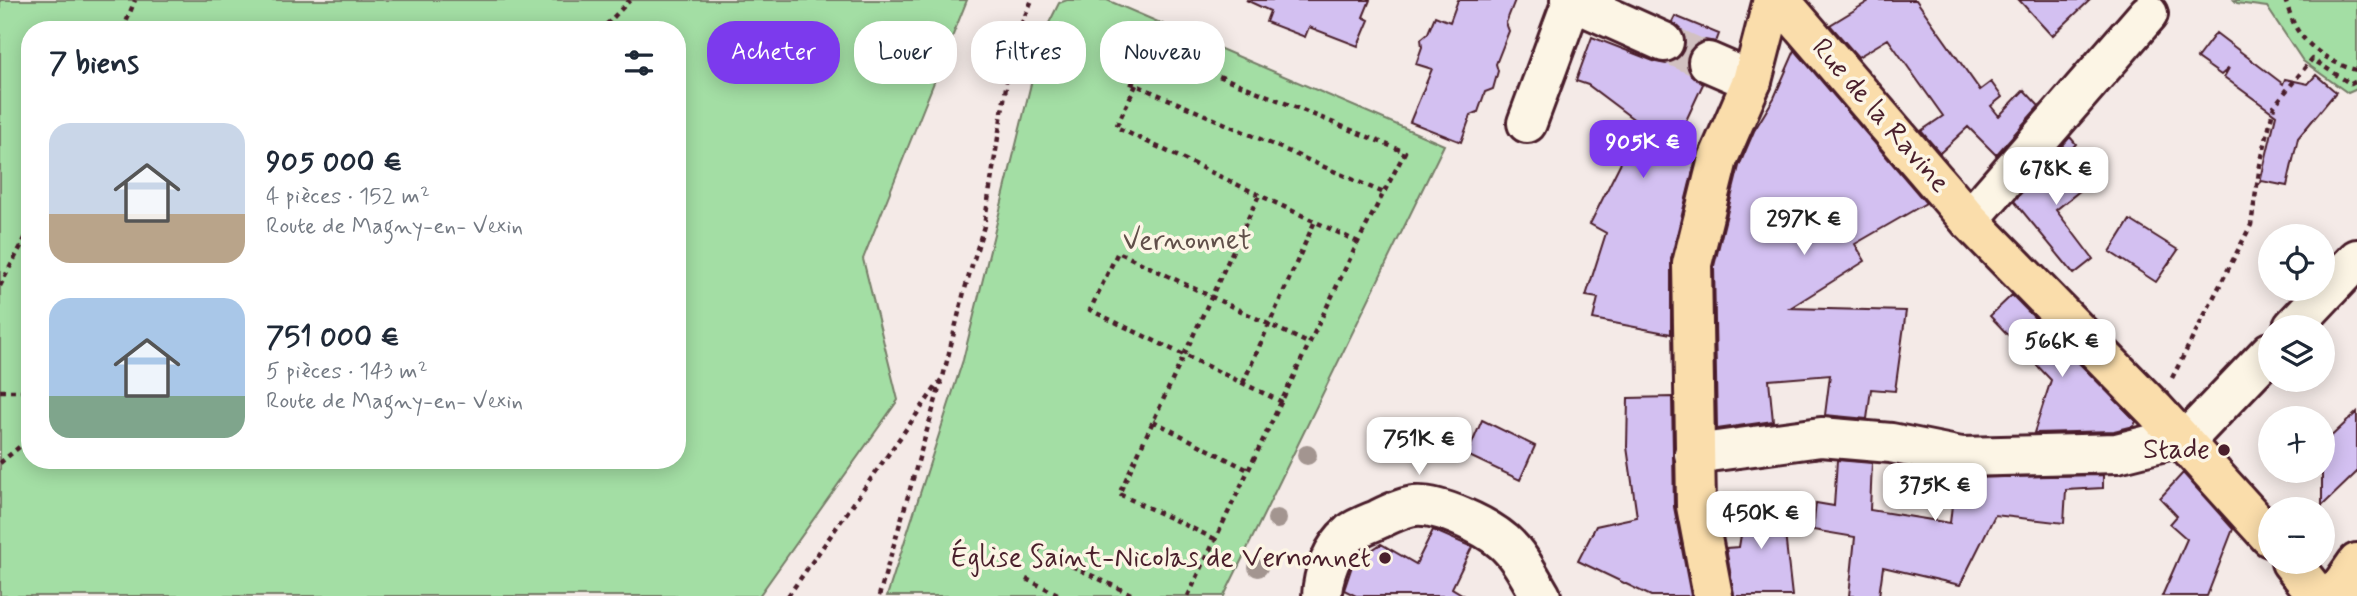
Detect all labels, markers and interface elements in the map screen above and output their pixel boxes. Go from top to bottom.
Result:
chip: Acheter [707,21,840,84]
chip: Louer [854,21,957,84]
chip: Filtres [971,21,1086,84]
chip: Nouveau [1100,21,1225,84]
street label: Rue de la Ravine [1803,31,1957,201]
text: 7 biens [49,44,139,83]
icon: filters [620,44,658,82]
pin: 905K € [1586,120,1700,180]
text: 905K € [1606,128,1680,158]
text: 905 000 € [266,143,402,182]
pin: 678K € [1999,148,2113,207]
icon: home [105,151,189,235]
text: 678K € [2019,155,2093,185]
text: 4 pièces · 152 m² [266,182,430,212]
pin: 297K € [1747,198,1861,257]
text: 297K € [1766,205,1842,235]
text: Route de Magny-en- Vexin [266,212,523,242]
park label: Vernonnet [1123,223,1251,260]
map controls [2258,224,2335,574]
button: locate [2258,224,2335,301]
button: layers [2258,315,2335,392]
text: 751 000 € [266,318,400,357]
pin: 566K € [2005,320,2119,379]
icon: home [105,326,189,410]
text: 566K € [2025,327,2099,357]
text: 5 pièces · 143 m² [266,357,428,387]
text: Route de Magny-en- Vexin [266,387,523,417]
button: + [2258,406,2335,483]
pin: 751K € [1362,418,1476,477]
text: 751K € [1383,425,1455,455]
place label: Stade [2143,432,2210,469]
marker: Stade [2216,442,2232,458]
pin: 375K € [1878,463,1992,523]
text: 375K € [1899,471,1971,501]
pin: 450K € [1704,491,1818,551]
button: − [2258,497,2335,574]
text: 450K € [1722,499,1800,529]
place label: Église Saint-Nicolas de Vernonnet [951,538,1371,577]
marker: Église Saint-Nicolas de Vernonnet [1377,550,1393,566]

